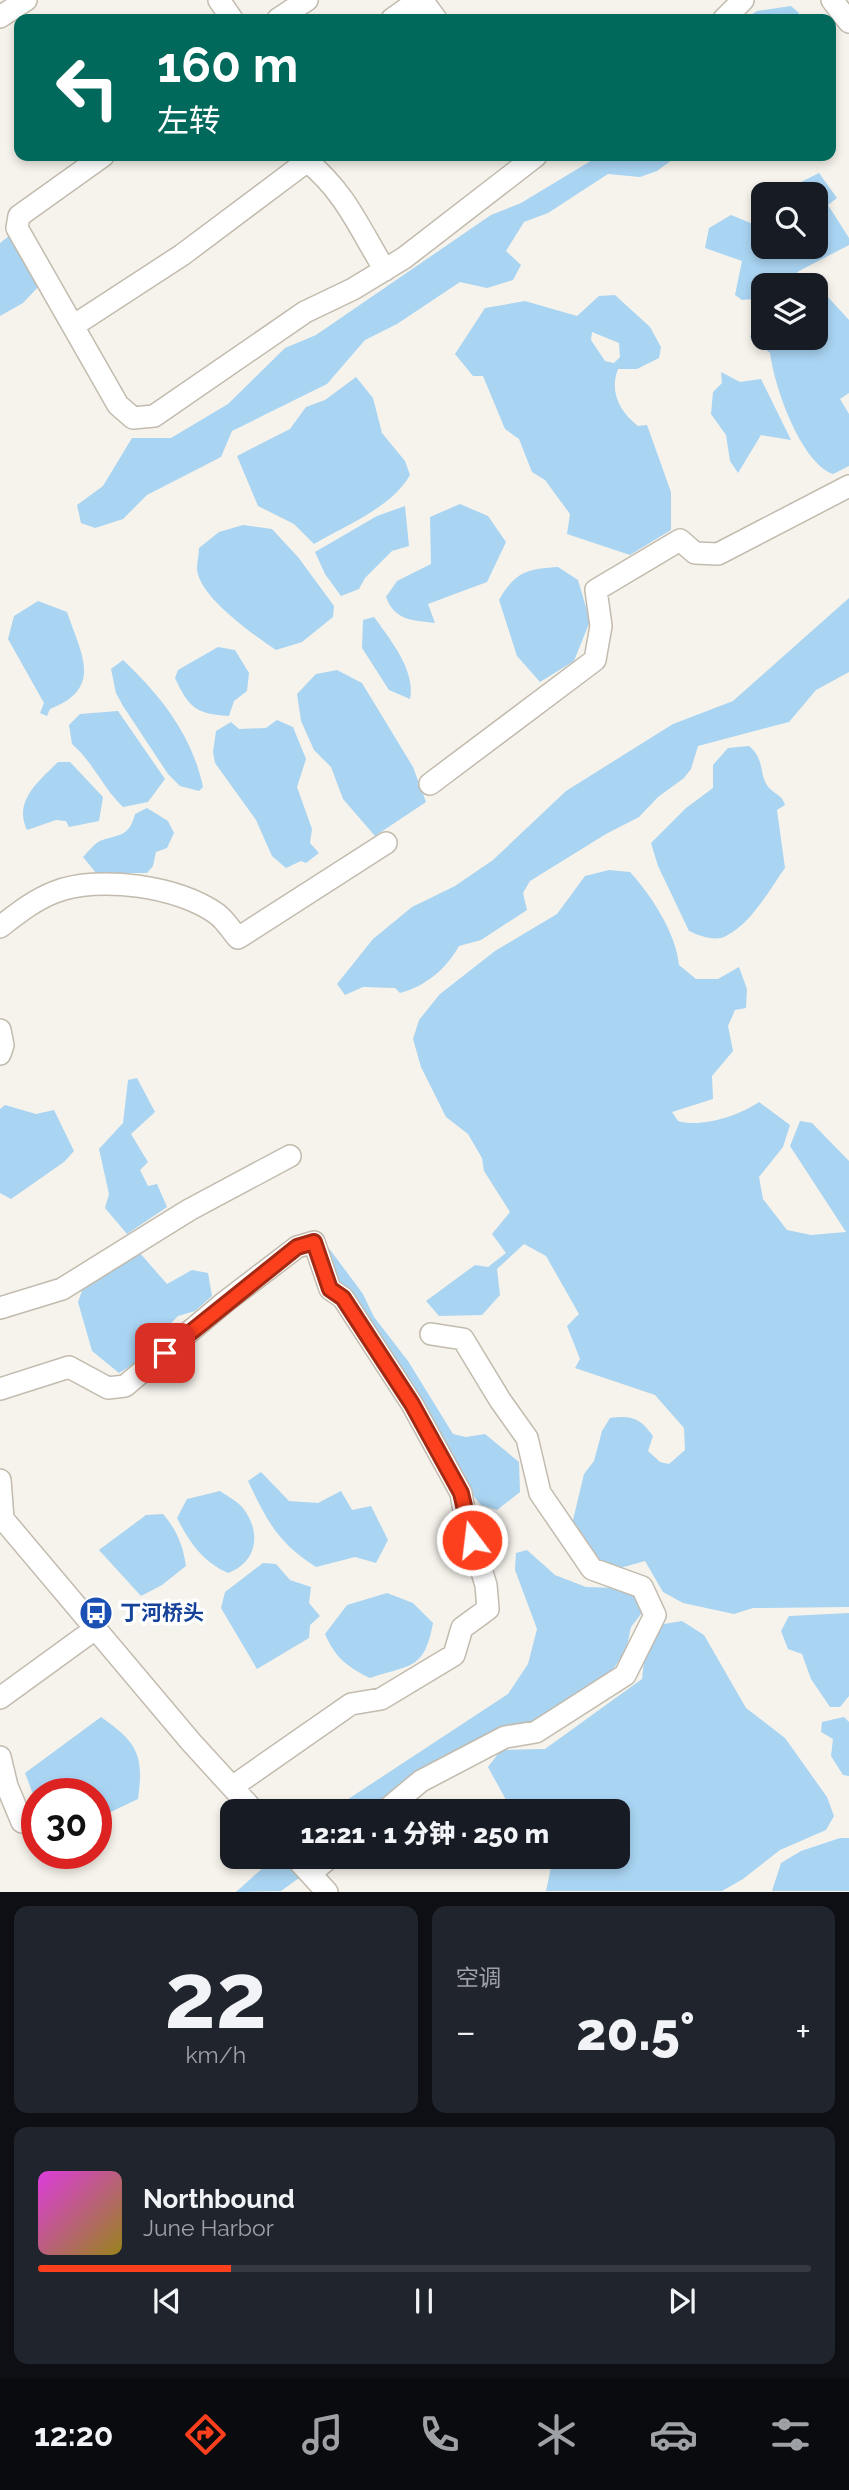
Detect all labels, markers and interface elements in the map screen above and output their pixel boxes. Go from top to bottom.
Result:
text: 160 m [157,36,298,93]
icon: left [42,42,133,133]
text: 左转 [157,102,221,139]
map controls [751,182,828,350]
button: search [751,182,828,259]
button: layers [751,273,828,350]
pin [135,1323,195,1383]
icon: arrive [146,1334,184,1372]
position arrow [435,1503,509,1577]
bus stop icon: 丁河桥头 [77,1594,115,1632]
place label: 丁河桥头 [120,1600,204,1625]
speed limit sign: 30 [21,1778,112,1869]
text: 12:21 · 1 分钟 · 250 m [301,1819,549,1849]
text: 22 [164,1942,267,2049]
text: 空调 [456,1964,502,1991]
text: 20.5° [576,2001,695,2062]
text: − [456,2009,476,2054]
text: + [795,2009,811,2054]
text: km/h [185,2041,246,2068]
text: Northbound [143,2184,295,2214]
text: June Harbor [143,2214,274,2241]
icon: previous [148,2282,186,2320]
icon: pause [405,2282,443,2320]
icon: next [663,2282,701,2320]
icon: directions [181,2410,230,2459]
icon: music [298,2410,347,2459]
icon: phone [415,2410,464,2459]
icon: climate [532,2410,581,2459]
icon: car [649,2410,698,2459]
icon: filters [766,2410,815,2459]
text: 12:20 [34,2416,113,2453]

